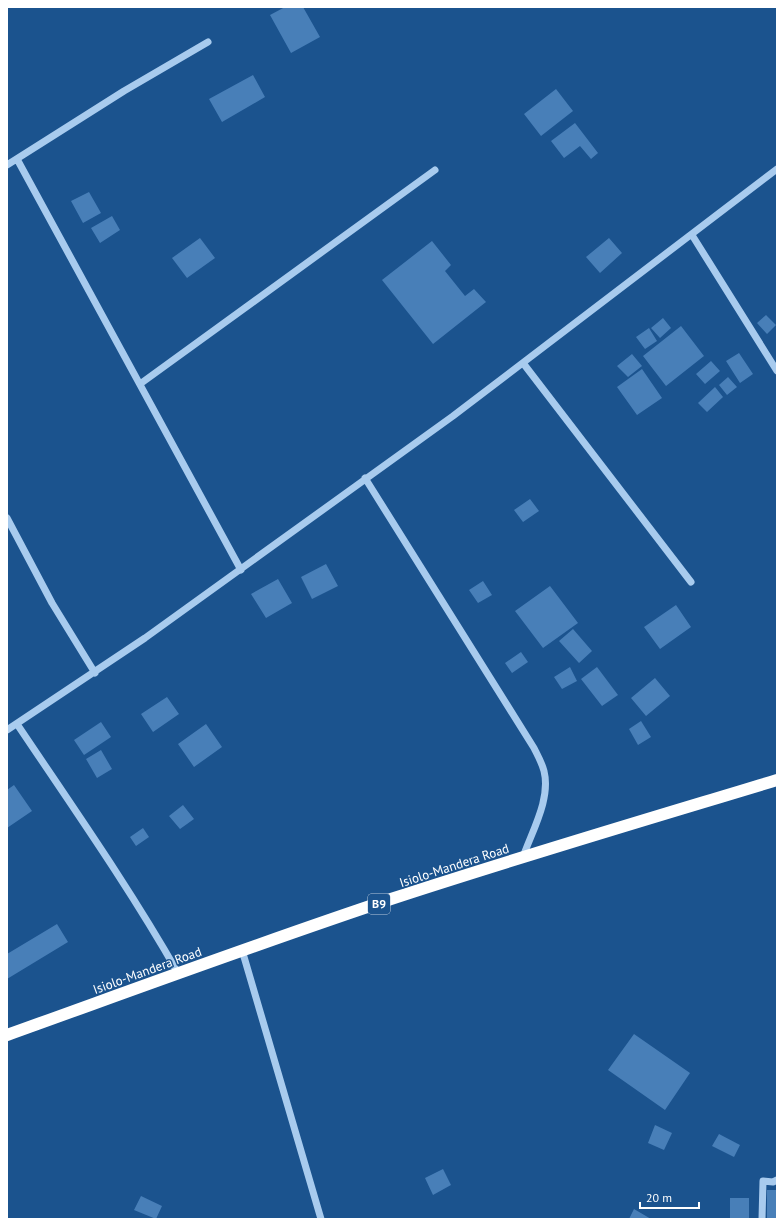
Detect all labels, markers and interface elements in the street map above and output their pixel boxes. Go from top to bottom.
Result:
street label: Isiolo-Mandera Road [397,840,511,891]
road number: B9 [368,894,390,914]
street label: Isiolo-Mandera Road [90,943,204,998]
scale bar [640,1184,699,1210]
text: 20 m [646,1190,672,1205]

